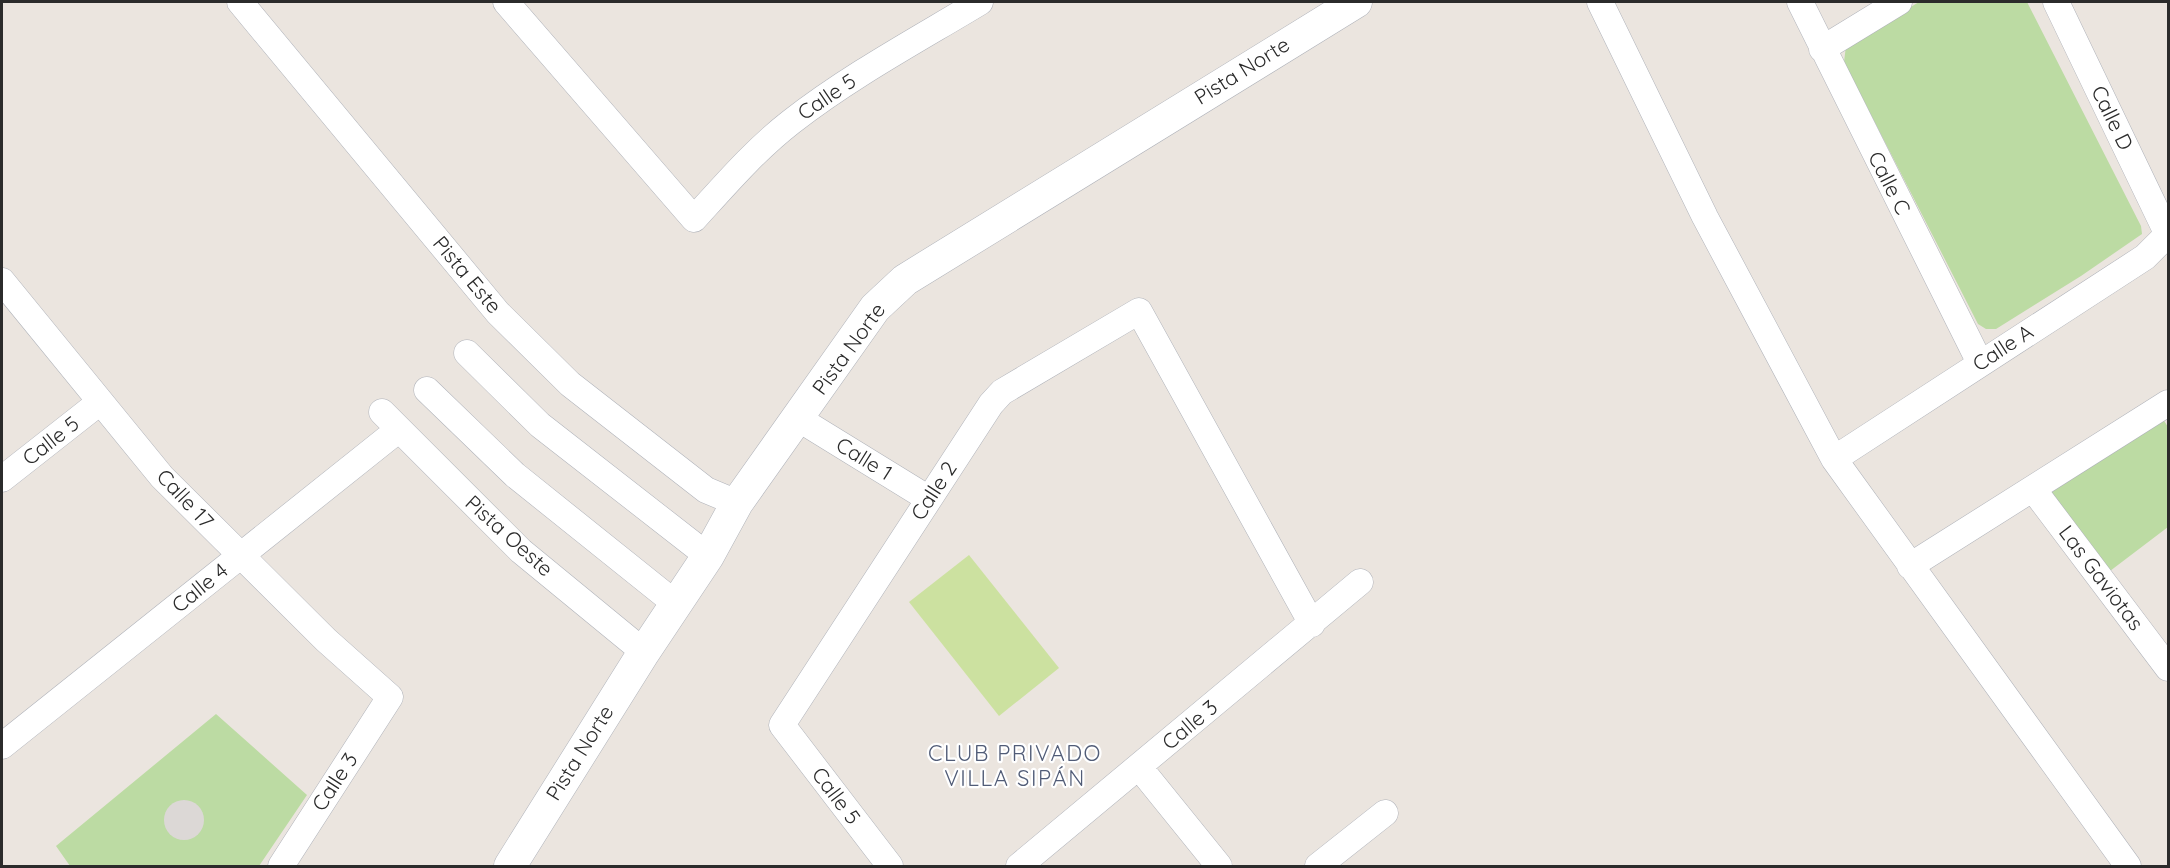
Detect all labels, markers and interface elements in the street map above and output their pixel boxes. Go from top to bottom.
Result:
street label: Pista Norte [1189,31,1294,110]
street label: Calle 5 [792,67,861,125]
street label: Calle D [2086,81,2140,154]
street label: Calle C [1863,147,1917,219]
street label: Pista Este [428,230,508,318]
street label: Pista Norte [806,297,890,399]
street label: Calle A [1967,318,2038,376]
street label: Calle 5 [17,410,84,470]
street label: Calle 1 [832,431,897,485]
street label: Calle 2 [905,456,962,525]
street label: Calle 17 [152,463,220,534]
street label: Pista Oeste [460,489,559,581]
street label: Las Gaviotas [2054,520,2150,635]
street label: Calle 4 [166,557,233,618]
street label: Calle 3 [1156,694,1222,755]
street label: Pista Norte [540,700,619,805]
district label: CLUB PRIVADO VILLA SIPÁN [928,739,1102,792]
street label: Calle 3 [306,747,363,816]
street label: Calle 5 [807,762,867,829]

